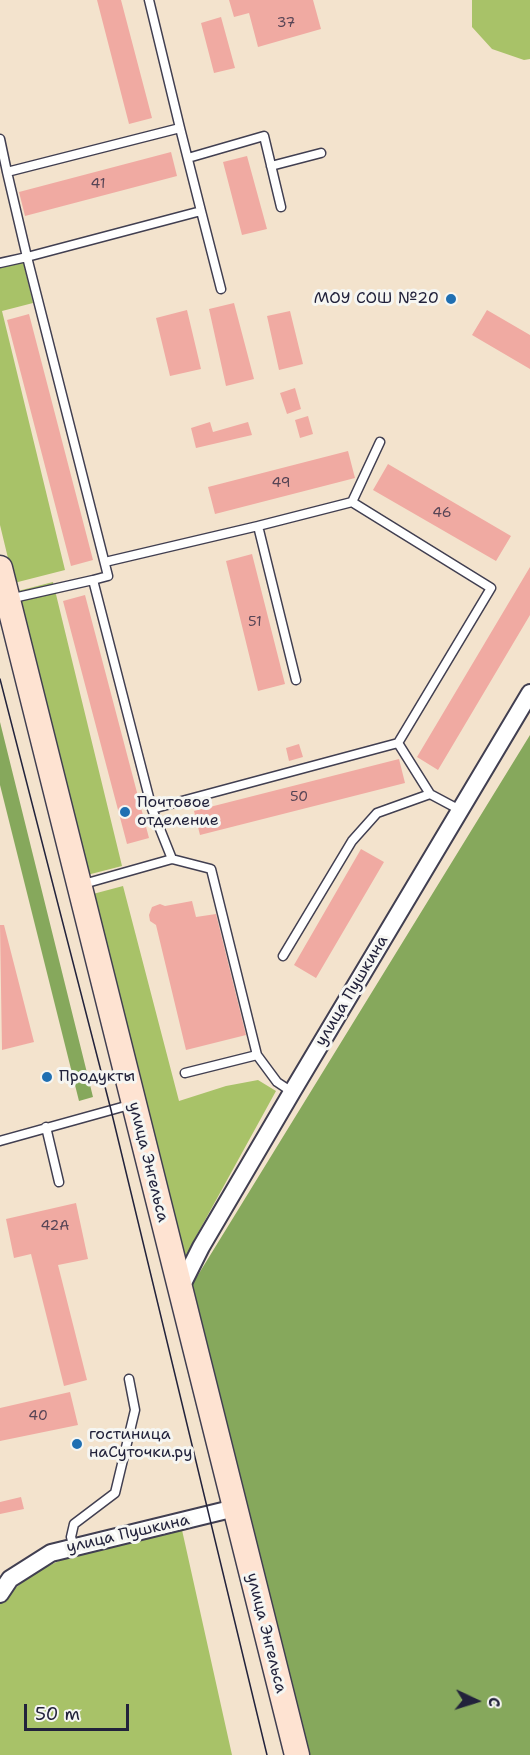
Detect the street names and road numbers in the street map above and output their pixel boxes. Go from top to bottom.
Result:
street label: улица Пушкина [311,932,393,1050]
street label: улица Энгельса [124,1100,172,1224]
street label: улица Пушкина [65,1511,191,1557]
street label: улица Энгельса [242,1571,290,1695]

